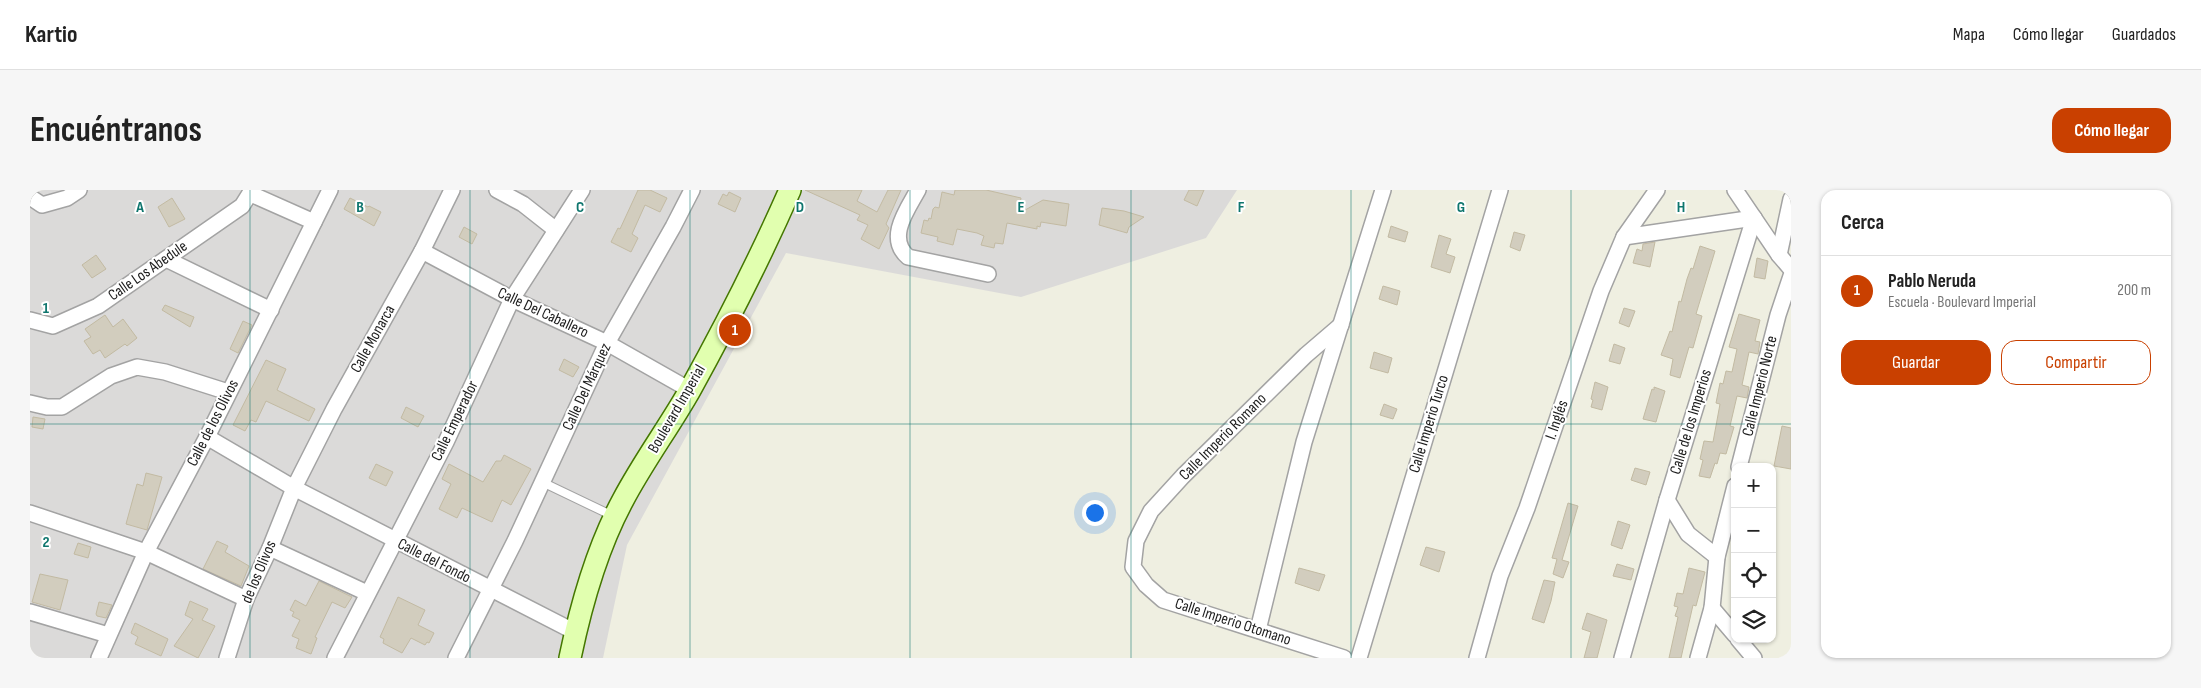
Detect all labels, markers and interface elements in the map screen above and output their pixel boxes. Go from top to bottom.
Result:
text: Kartio [25,20,77,49]
text: Mapa [1953,24,1985,45]
text: Cómo llegar [2013,24,2084,45]
text: Guardados [2112,24,2176,45]
button: Cómo llegar [2052,108,2171,153]
text: Encuéntranos [30,109,202,152]
text: A [135,198,144,217]
text: B [356,198,364,217]
text: C [576,198,584,217]
text: D [796,198,804,217]
text: E [1018,198,1025,217]
text: F [1238,198,1245,217]
text: G [1457,198,1465,217]
text: H [1677,198,1685,217]
text: Cerca [1841,210,1884,235]
street label: Calle Los Abedule [105,237,191,305]
text: Pablo Neruda [1888,270,1976,293]
text: 1 [1854,281,1860,300]
text: 200 m [2117,281,2151,300]
street label: Calle Del Caballero [494,284,592,342]
text: Escuela · Boulevard Imperial [1888,293,2036,312]
text: 1 [43,299,50,318]
street label: Calle Monarca [347,302,399,376]
pin: 1 [719,311,751,349]
street label: Calle Imperio Norte [1738,334,1782,438]
street label: Calle Del Márquez [559,340,616,434]
button: Guardar [1841,340,1991,385]
button: Compartir [2001,340,2151,385]
street label: Boulevard Imperial [644,362,710,456]
street label: Calle de los Imperios [1666,367,1716,477]
street label: Calle Imperio Turco [1405,373,1453,475]
street label: Calle de los Olivos [183,376,243,470]
street label: Calle Emperador [427,377,483,464]
street label: Calle Imperio Romano [1175,389,1271,485]
street label: I. Inglés [1541,398,1573,442]
map controls [1731,463,1776,643]
button: + [1731,463,1776,508]
your location [1082,500,1108,526]
button: − [1731,508,1776,553]
text: 2 [42,533,50,552]
street label: Calle del Fondo [394,534,474,588]
street label: de los Olivos [237,538,281,606]
button: locate [1731,553,1776,598]
street label: Calle Imperio Otomano [1172,594,1294,650]
button: layers [1731,598,1776,643]

